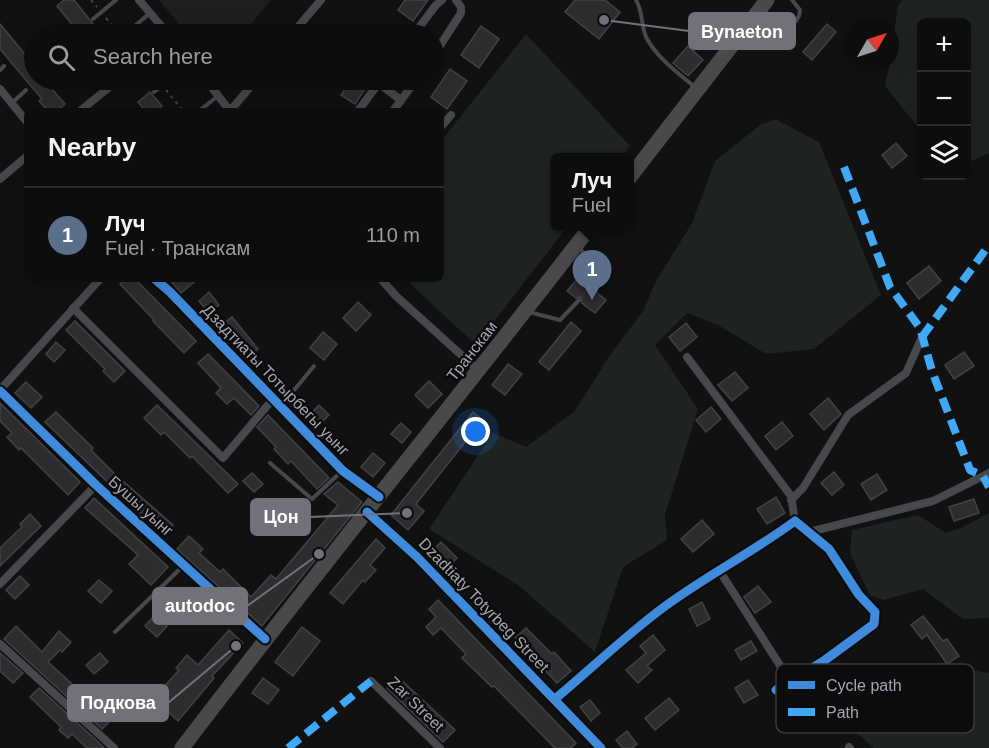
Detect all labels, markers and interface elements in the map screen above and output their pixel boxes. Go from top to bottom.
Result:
callout: Bynaeton [689,13,795,49]
north arrow [845,18,899,72]
map controls [917,18,971,180]
button: + [917,18,971,72]
text: Bynaeton [701,22,783,42]
search box [24,24,444,90]
icon: search [45,41,78,74]
text: Search here [93,44,213,69]
button: − [917,72,971,126]
button: layers [917,126,971,180]
text: Nearby [48,132,136,162]
popup [550,153,634,231]
text: Луч [572,168,612,193]
text: Fuel [572,194,611,216]
text: Луч [105,211,145,236]
text: 1 [62,224,73,246]
text: 110 m [366,224,420,246]
text: Fuel · Транскам [105,237,250,259]
pin: 1 [572,250,612,300]
street label: Дзадтиаты Тотырбегы уынг [199,301,353,459]
street label: Транскам [444,318,500,384]
your location [461,417,490,446]
street label: Бушы уынг [105,473,177,540]
callout: Цон [251,499,310,535]
text: Цон [263,507,299,527]
street label: Dzadtiaty Totyrbeg Street [416,535,553,676]
callout: autodoc [153,588,247,624]
text: autodoc [165,596,235,616]
legend [776,664,974,733]
street label: Zar Street [385,673,448,735]
text: Cycle path [826,677,902,694]
callout: Подкова [68,685,168,721]
text: Подкова [80,693,157,713]
text: Path [826,704,859,721]

